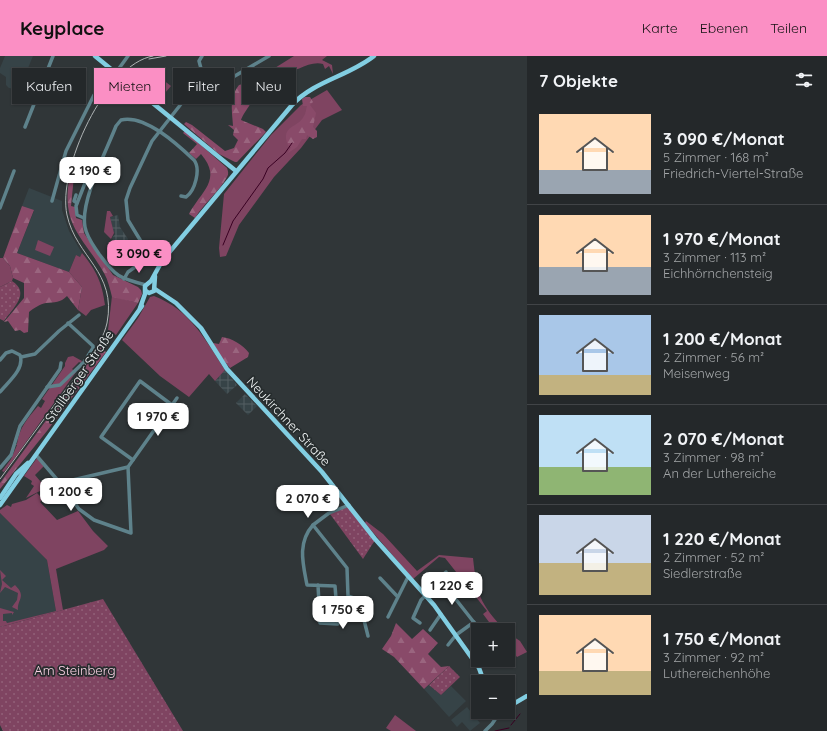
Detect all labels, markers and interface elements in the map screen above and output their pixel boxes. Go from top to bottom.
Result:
text: Keyplace [20,16,104,40]
text: Karte [642,19,678,37]
text: Ebenen [700,19,748,37]
text: Teilen [770,19,807,37]
chip: Kaufen [12,68,86,104]
chip: Mieten [94,68,165,104]
chip: Filter [173,68,234,104]
chip: Neu [242,68,296,104]
icon: filters [793,69,815,91]
text: 7 Objekte [539,70,618,91]
text: 3 090 €/Monat [663,128,785,149]
icon: home [571,130,619,178]
text: 5 Zimmer · 168 m² [663,149,769,165]
pin: 2 190 € [53,157,127,191]
text: 2 190 € [68,162,112,178]
text: Friedrich-Viertel-Straße [663,165,803,181]
text: 1 970 €/Monat [663,228,781,249]
icon: home [571,231,619,279]
pin: 3 090 € [102,240,176,274]
text: 3 090 € [116,245,162,261]
text: 3 Zimmer · 113 m² [663,249,766,265]
text: Eichhörnchensteig [663,265,773,281]
street label: Stollberger Straße [41,327,117,425]
text: 1 200 €/Monat [663,328,782,349]
icon: home [571,331,619,379]
text: 2 Zimmer · 56 m² [663,349,764,365]
text: Meisenweg [663,365,730,381]
street label: Neukirchner Straße [244,373,334,469]
pin: 1 970 € [121,403,195,437]
text: 1 970 € [137,408,179,424]
text: 2 070 €/Monat [663,428,784,449]
icon: home [571,431,619,479]
text: 3 Zimmer · 98 m² [663,449,764,465]
text: An der Luthereiche [663,465,776,481]
pin: 1 200 € [34,478,108,512]
text: 1 200 € [49,483,93,499]
pin: 2 070 € [271,485,345,519]
text: 2 070 € [285,490,331,506]
text: 1 220 €/Monat [663,528,782,549]
icon: home [571,531,619,579]
text: 2 Zimmer · 52 m² [663,549,764,565]
text: Siedlerstraße [663,565,742,581]
pin: 1 220 € [415,572,489,606]
text: 1 220 € [430,577,474,593]
pin: 1 750 € [306,596,380,630]
text: 1 750 € [321,601,365,617]
map controls [471,623,515,719]
button: + [471,623,515,667]
text: 1 750 €/Monat [663,628,781,649]
icon: home [571,631,619,679]
text: 3 Zimmer · 92 m² [663,649,764,665]
park label: Am Steinberg [34,662,116,678]
text: Luthereichenhöhe [663,665,770,681]
button: − [471,675,515,719]

